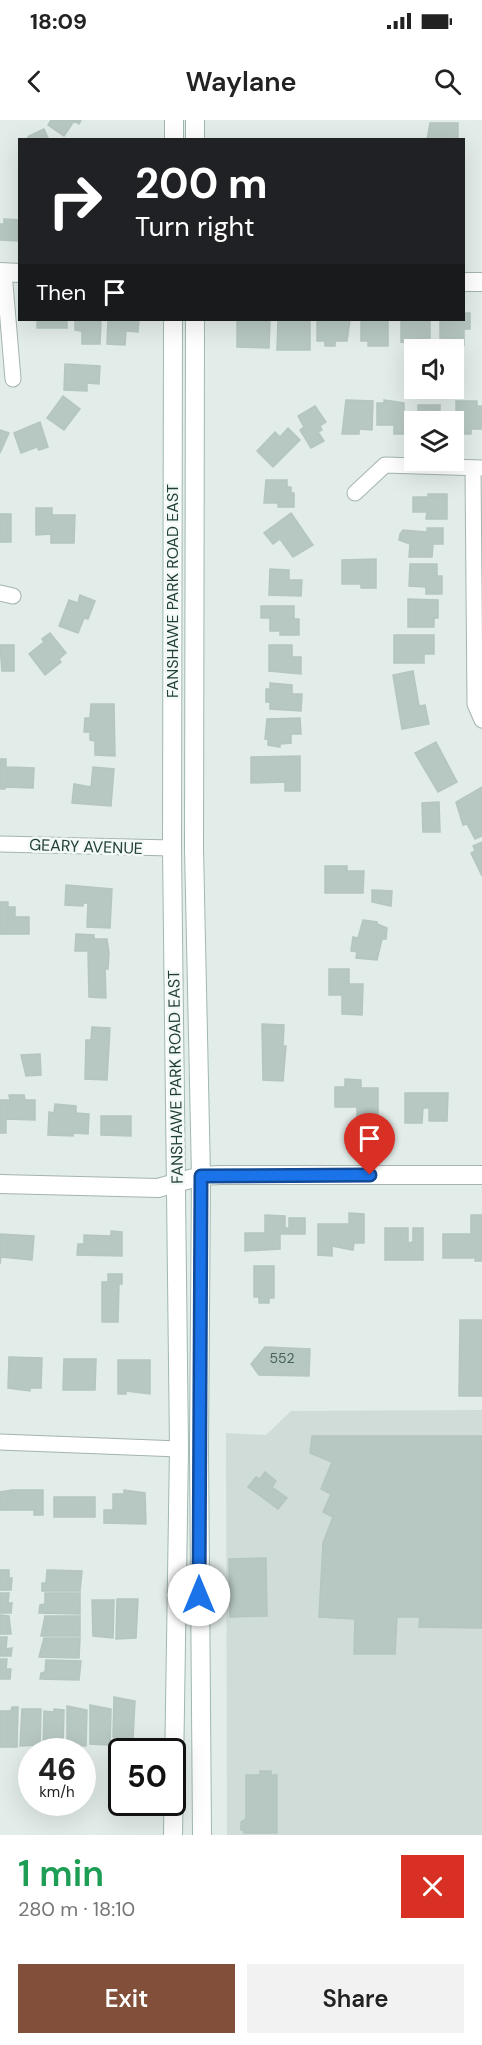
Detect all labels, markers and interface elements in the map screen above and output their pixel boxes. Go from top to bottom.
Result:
text: 18:09 [30,7,87,36]
text: Waylane [185,64,297,99]
icon: back [18,65,51,98]
icon: search [431,65,464,98]
text: 200 m [135,156,268,211]
icon: right [36,162,114,240]
text: Turn right [135,209,255,244]
icon: arrive [98,276,131,309]
text: Then [36,278,86,307]
map controls [404,339,464,471]
button: sound [404,339,464,399]
button: layers [404,411,464,471]
street label: FANSHAWE PARK ROAD EAST [162,484,183,698]
street label: GEARY AVENUE [29,834,143,859]
street label: FANSHAWE PARK ROAD EAST [163,970,188,1184]
pin [344,1113,395,1175]
icon: arrive [353,1122,386,1155]
house number: 552 [270,1349,294,1367]
position arrow [167,1563,231,1627]
speed limit sign: 50 [108,1738,186,1816]
text: 46 [38,1750,76,1789]
text: km/h [39,1782,75,1802]
text: 1 min [18,1850,104,1897]
button: close [401,1855,464,1918]
text: 280 m · 18:10 [18,1896,135,1922]
button: Exit [18,1964,235,2033]
button: Share [247,1964,464,2033]

